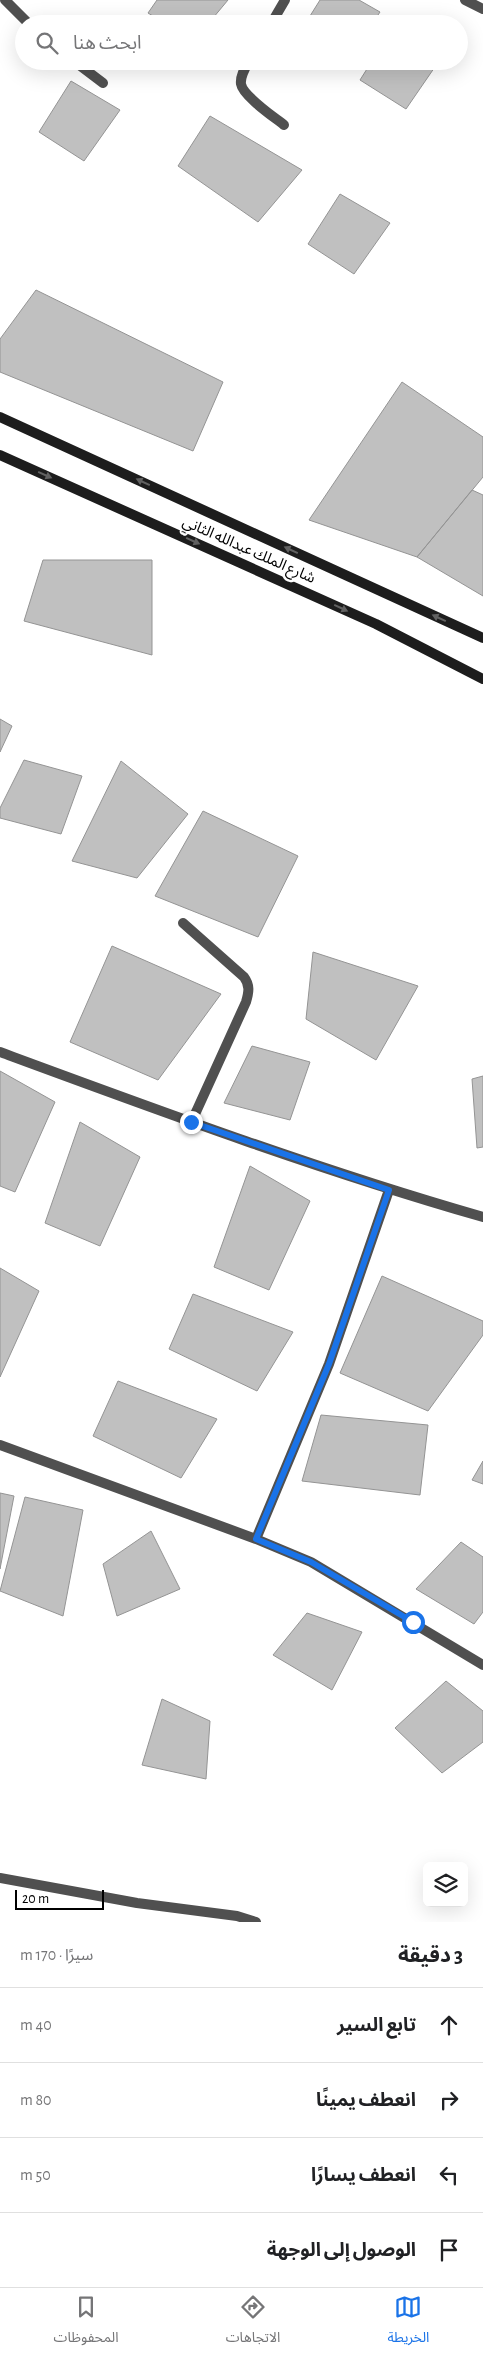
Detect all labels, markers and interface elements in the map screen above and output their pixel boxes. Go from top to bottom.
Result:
search box [15,15,468,70]
icon: search [33,29,61,57]
text: ابحث هنا [73,34,142,53]
one-way arrow [38,471,52,479]
one-way arrow [136,478,150,486]
street label: شارع الملك عبدالله الثاني [179,514,318,590]
one-way arrow [186,537,200,545]
one-way arrow [284,546,298,554]
one-way arrow [334,604,348,612]
one-way arrow [432,614,446,622]
route end [180,1111,203,1134]
route start [402,1611,425,1634]
map controls [423,1862,468,1907]
button: layers [423,1862,468,1907]
scale bar [15,1887,104,1910]
text: 20 m [22,1892,49,1906]
text: 3 دقيقة [398,1945,463,1966]
text: سيرًا · 170 m [20,1947,93,1963]
icon: ahead [435,2011,463,2039]
text: تابع السير [337,2016,416,2035]
text: 40 m [20,2017,52,2033]
icon: right [435,2086,463,2114]
text: انعطف يمينًا [316,2091,416,2110]
text: 80 m [20,2092,52,2108]
icon: left [435,2161,463,2189]
text: انعطف يسارًا [311,2166,416,2185]
text: 50 m [20,2167,51,2183]
icon: arrive [435,2236,463,2264]
text: الوصول إلى الوجهة [267,2241,416,2260]
tab: المحفوظات [54,2293,119,2352]
tab: الاتجاهات [226,2293,280,2352]
tab: الخريطة [387,2293,429,2352]

